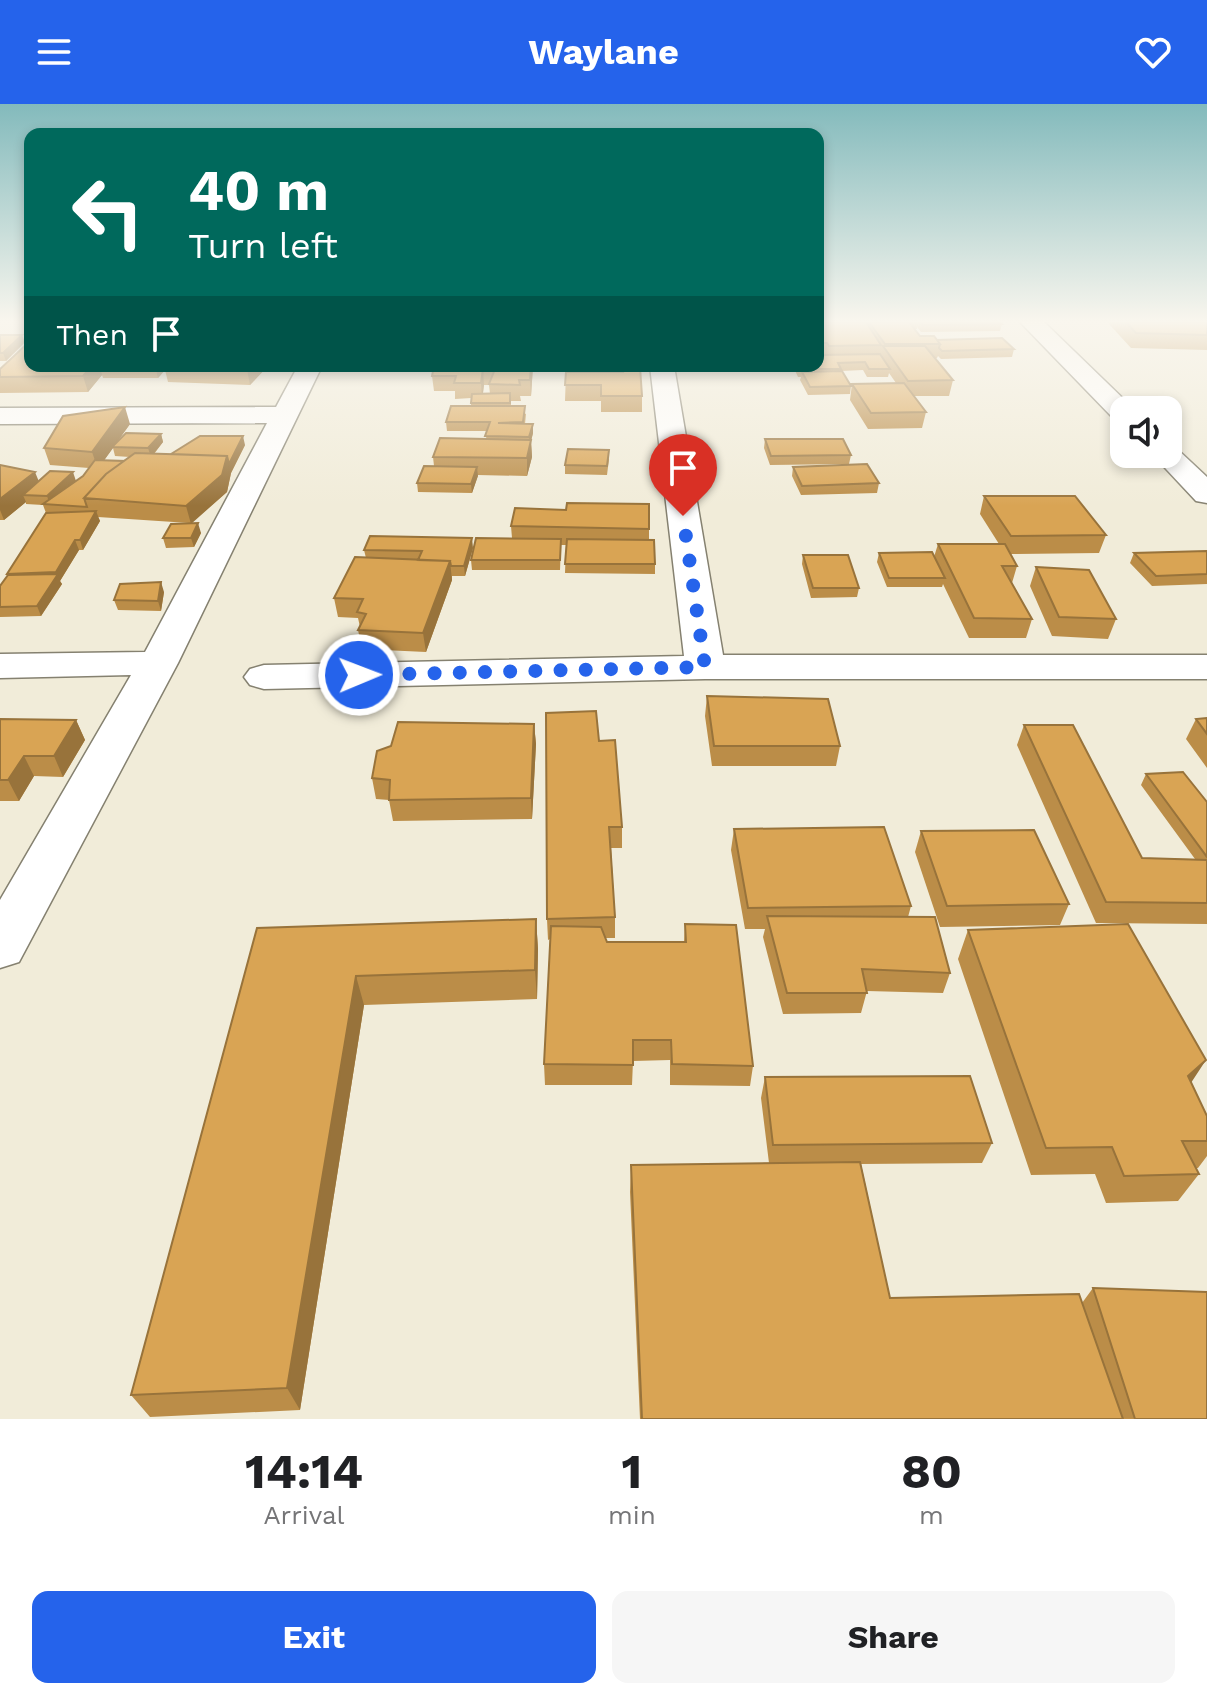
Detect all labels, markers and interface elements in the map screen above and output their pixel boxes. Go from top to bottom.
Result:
icon: menu [32,30,76,74]
icon: heart [1131,30,1175,74]
text: Waylane [528,31,679,73]
text: 40 m [188,158,329,224]
icon: left [56,160,160,264]
text: Turn left [188,225,338,267]
icon: arrive [144,312,188,356]
text: Then [56,317,128,352]
map controls [1110,396,1182,468]
button: sound [1110,396,1182,468]
pin [649,434,717,516]
icon: arrive [661,446,705,490]
position arrow [317,633,401,717]
text: 14:14 [245,1443,363,1500]
text: 1 [622,1443,642,1500]
text: 80 [901,1443,962,1500]
text: Arrival [263,1500,345,1530]
text: min [608,1500,656,1530]
text: m [919,1500,944,1530]
button: Exit [32,1591,596,1683]
button: Share [612,1591,1175,1683]

